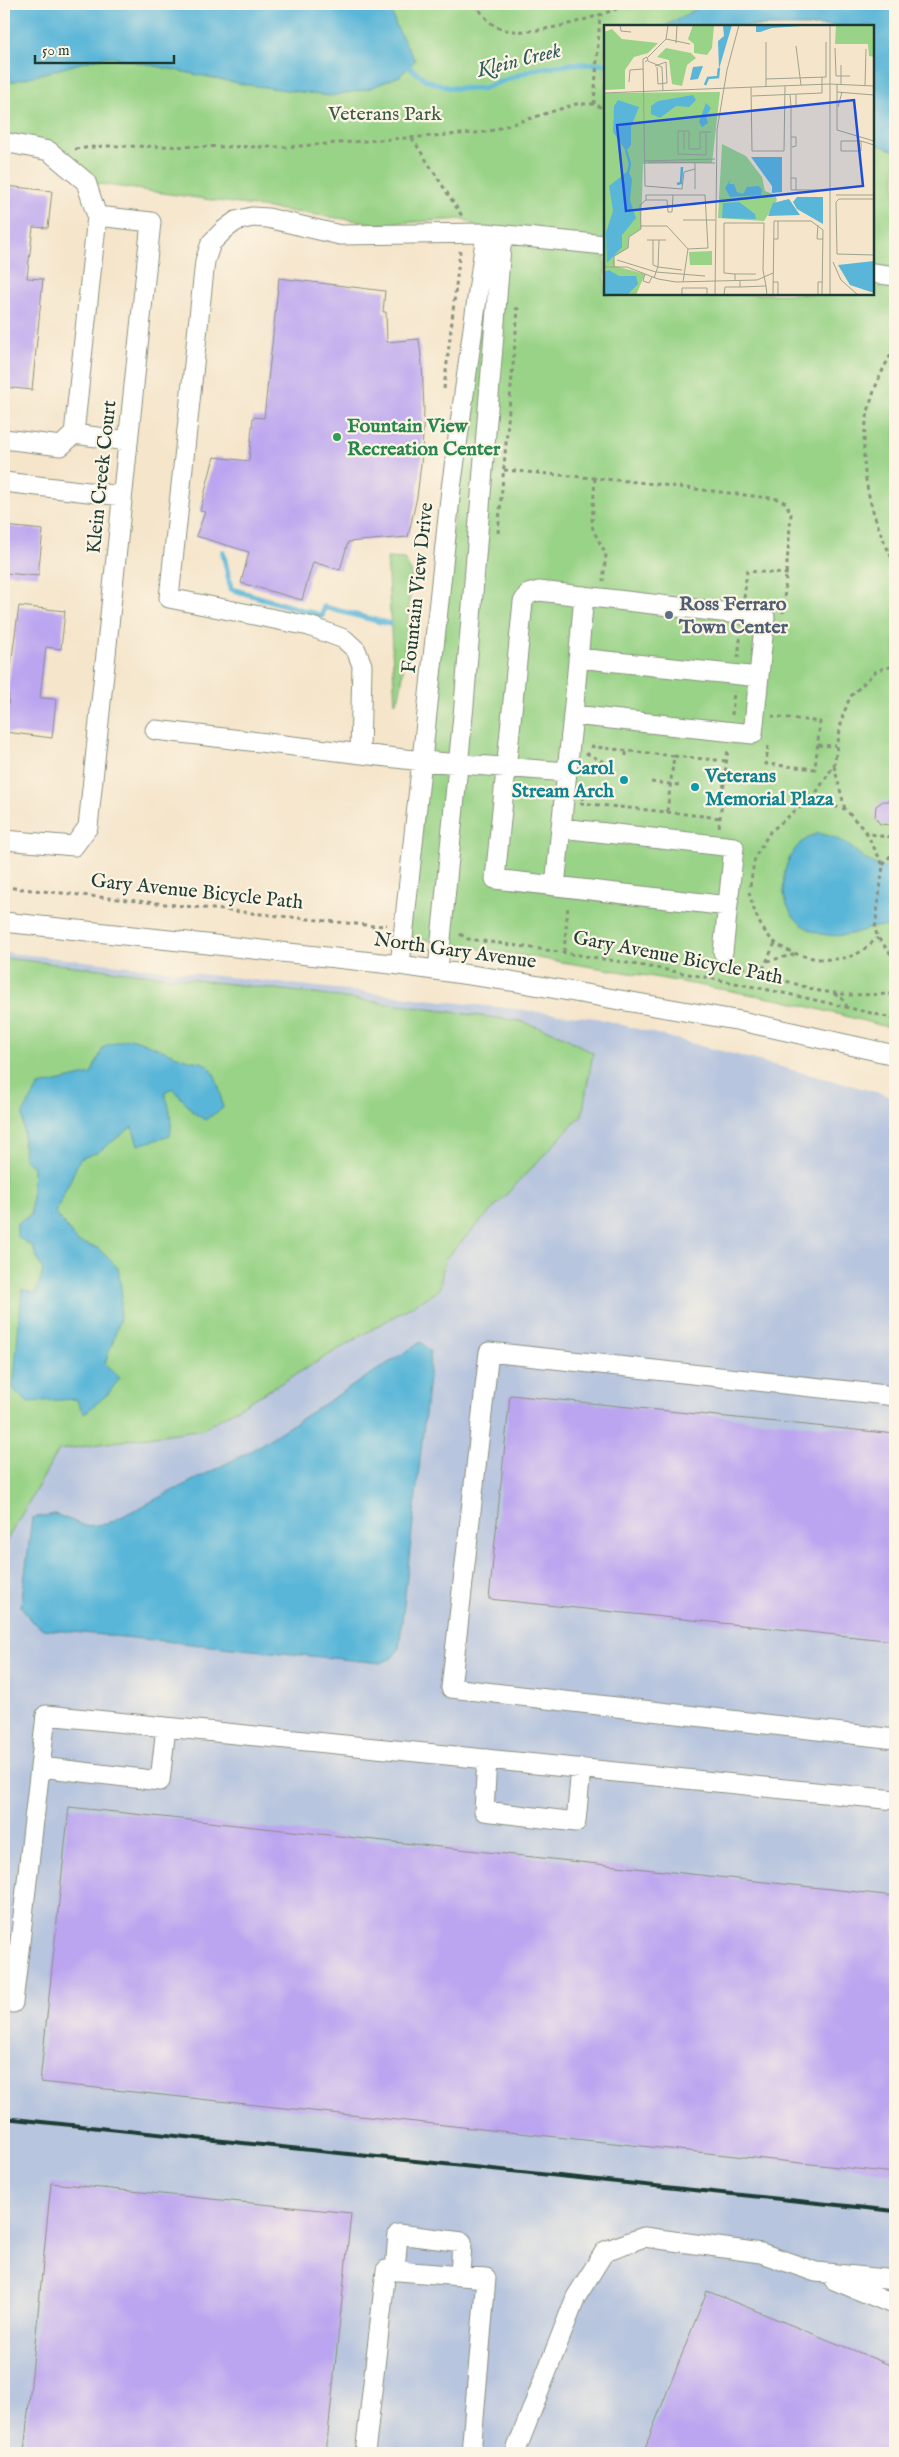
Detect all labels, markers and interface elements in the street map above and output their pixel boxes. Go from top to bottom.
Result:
inset map [604,25,874,295]
scale bar [35,32,174,64]
water label: Klein Creek [473,37,564,85]
text: 50 m [42,41,70,60]
park label: Veterans Park [327,102,442,127]
street label: Klein Creek Court [82,399,122,555]
place label: Fountain View Recreation Center [347,414,501,462]
marker: Fountain View Recreation Center [331,431,343,443]
street label: Fountain View Drive [397,501,439,675]
place label: Ross Ferraro Town Center [678,592,789,640]
marker: Ross Ferraro Town Center [663,609,675,621]
place label: Carol Stream Arch [512,756,615,804]
place label: Veterans Memorial Plaza [704,764,834,812]
marker: Carol Stream Arch [618,774,630,786]
marker: Veterans Memorial Plaza [689,781,701,793]
street label: Gary Avenue Bicycle Path [90,868,305,916]
street label: Gary Avenue Bicycle Path [571,925,785,991]
street label: North Gary Avenue [372,927,538,975]

